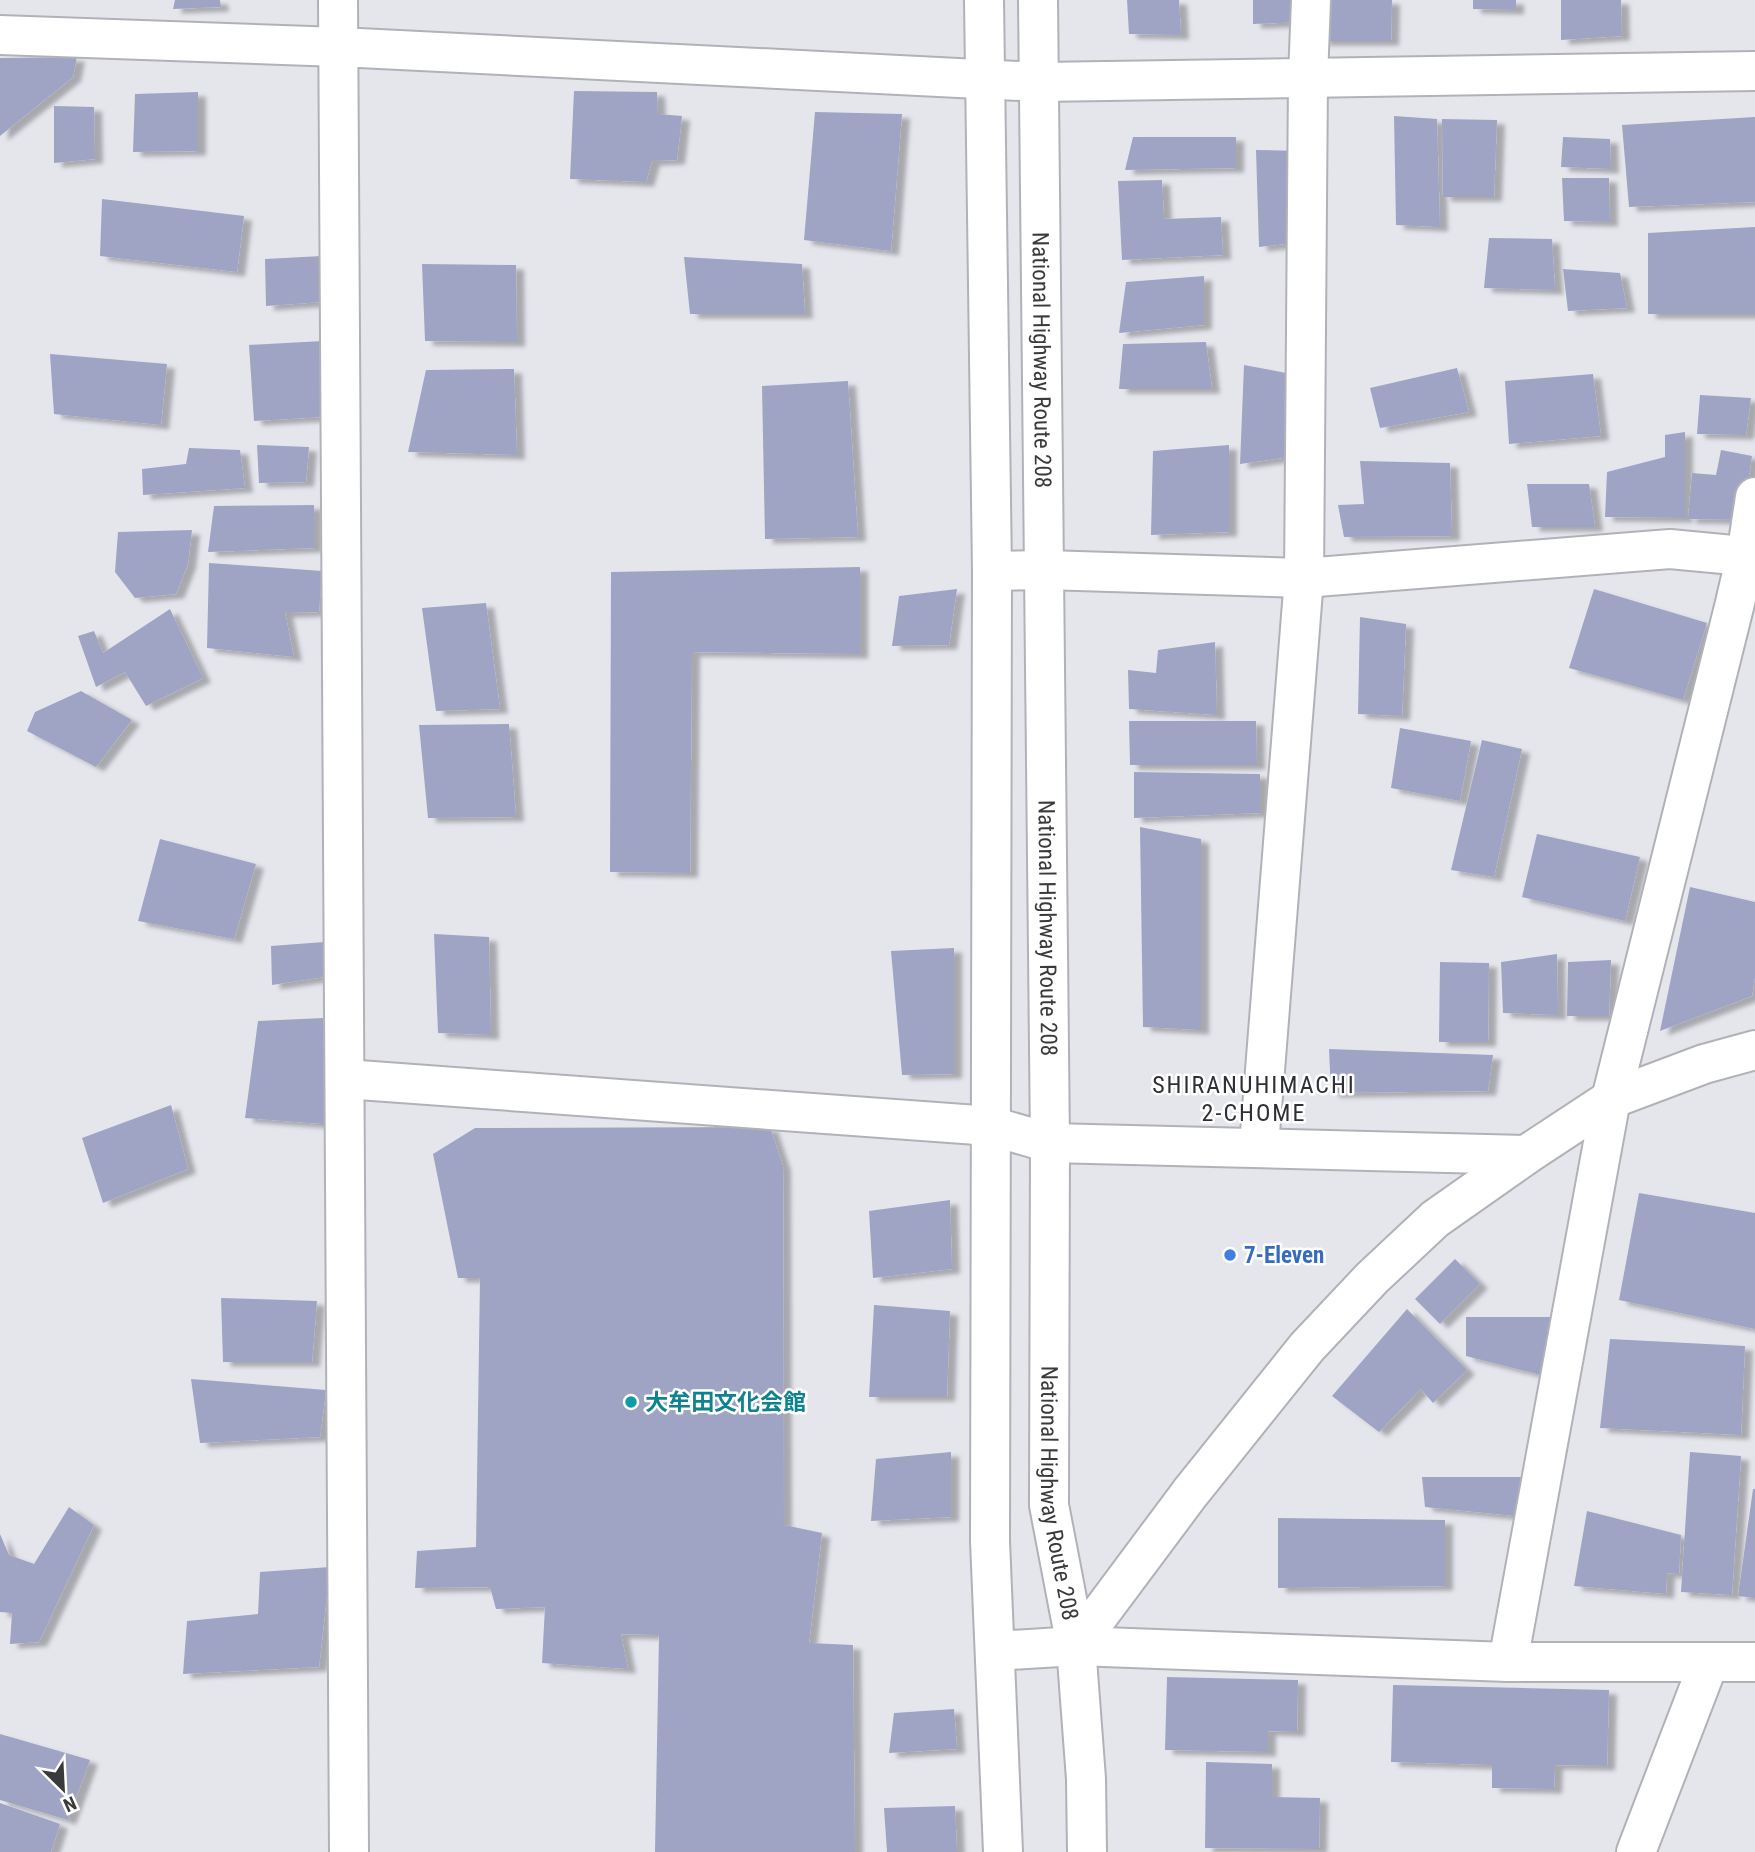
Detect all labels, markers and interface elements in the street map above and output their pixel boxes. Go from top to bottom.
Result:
street label: National Highway Route 208 [1027,232,1057,488]
street label: National Highway Route 208 [1033,800,1063,1056]
district label: SHIRANUHIMACHI 2-CHOME [1152,1071,1356,1127]
place label: 7-Eleven [1244,1242,1324,1269]
marker: 7-Eleven [1222,1247,1238,1263]
street label: National Highway Route 208 [1036,1366,1084,1622]
place label: 大牟田文化会館 [645,1389,806,1416]
marker: 大牟田文化会館 [623,1394,639,1410]
north arrow [28,1754,98,1824]
text: N [60,1791,80,1817]

